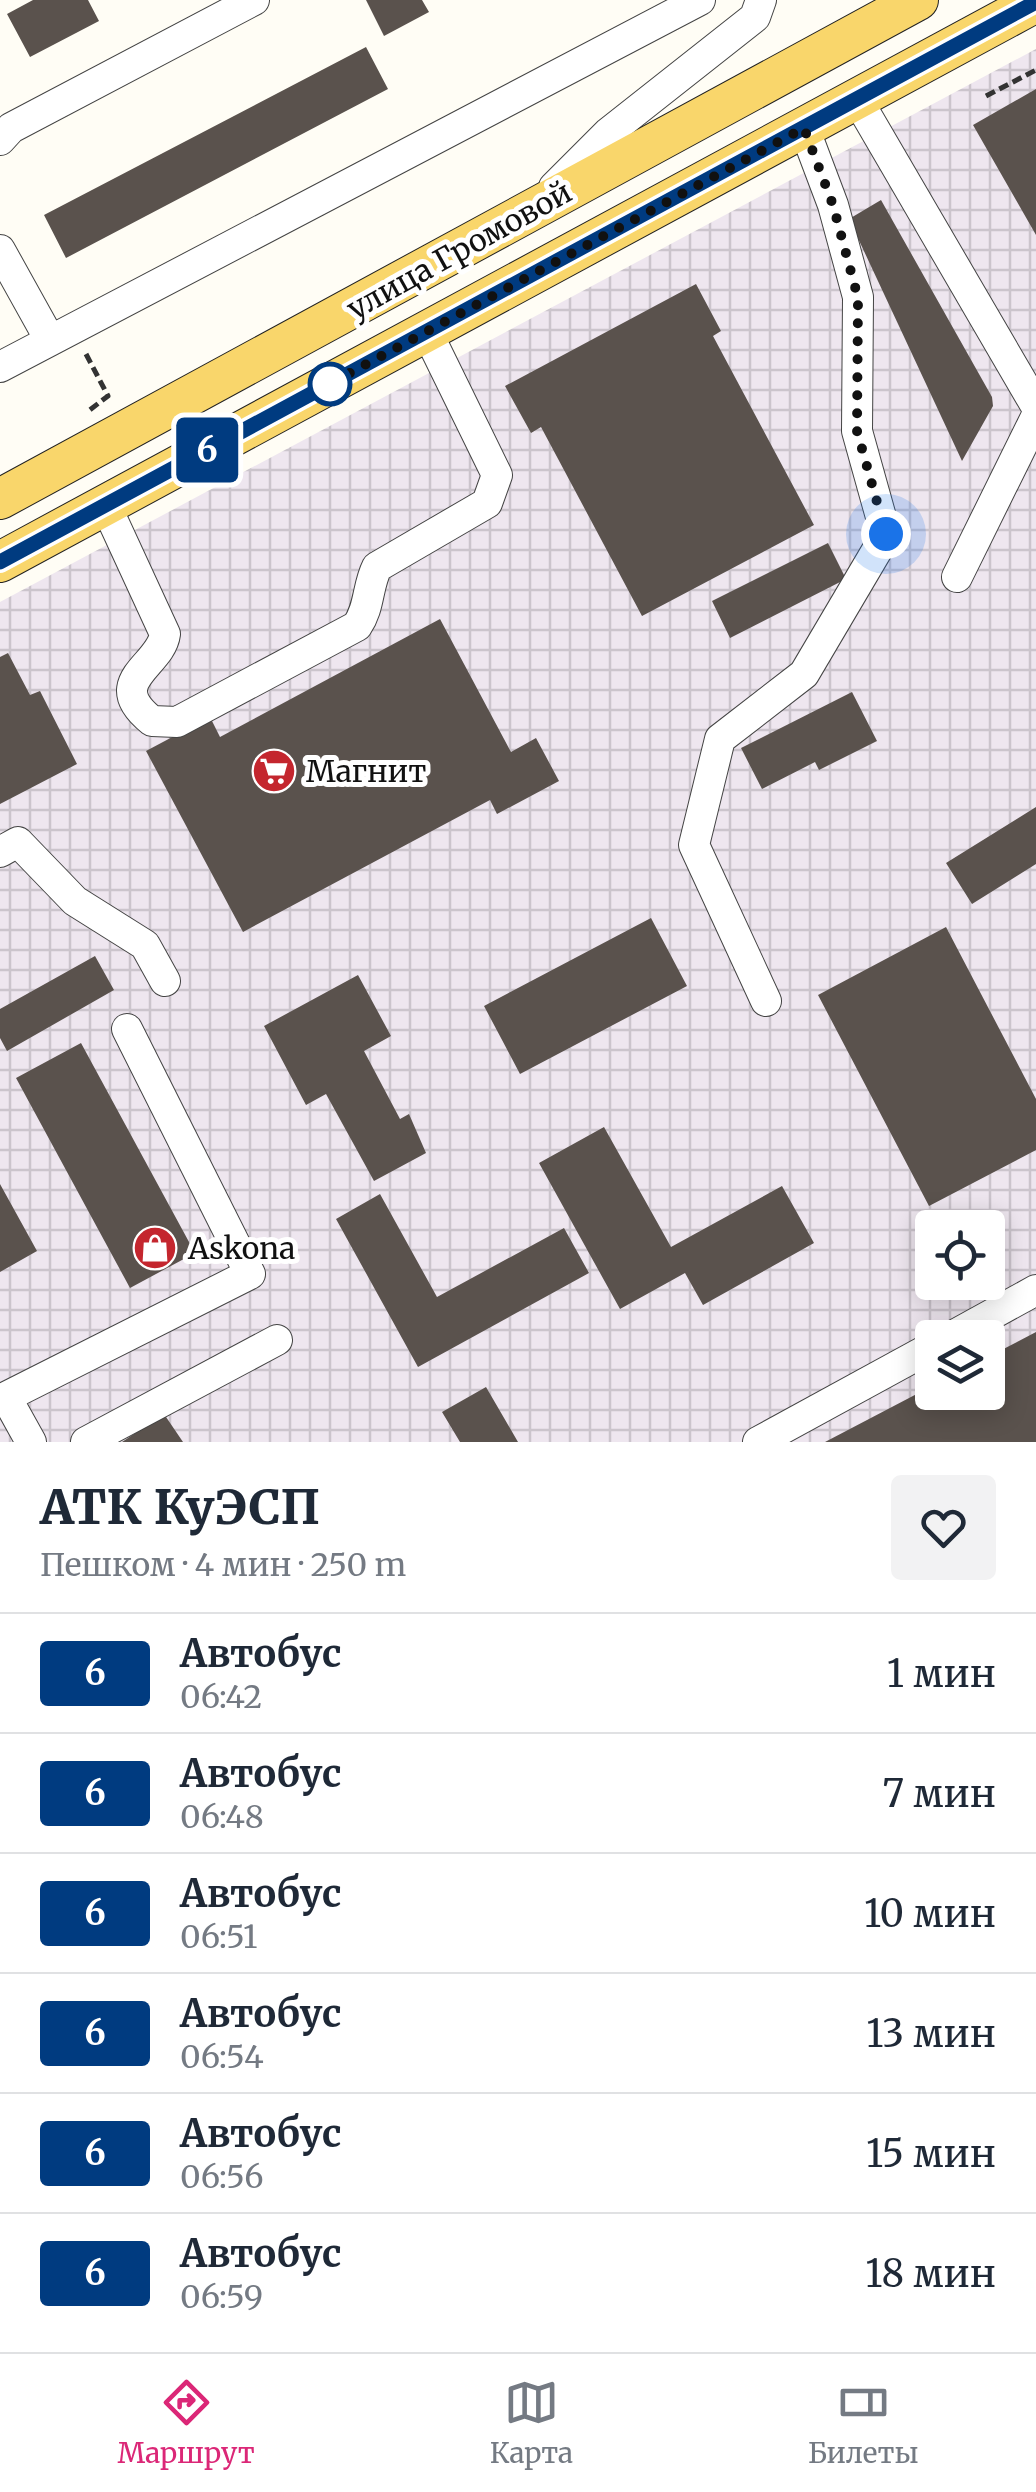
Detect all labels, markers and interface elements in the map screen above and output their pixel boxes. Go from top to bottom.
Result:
street label: улица Громовой [340,172,578,328]
unlabelled marker [309,363,351,405]
line badge: 6 [174,418,240,482]
text: 6 [196,428,218,472]
your location [861,509,911,559]
supermarket icon: Магнит [251,748,297,794]
place label: Магнит [306,752,427,790]
map controls [915,1210,1005,1410]
button: locate [915,1210,1005,1300]
shop icon: Askona [132,1225,178,1271]
place label: Askona [187,1229,295,1267]
button: layers [915,1320,1005,1410]
button: heart [891,1475,996,1580]
text: АТК КуЭСП [40,1477,320,1537]
text: Пешком · 4 мин · 250 m [40,1545,406,1585]
text: Автобус [180,1630,341,1677]
text: 1 мин [887,1650,996,1697]
text: 6 [84,1651,106,1695]
text: 06:42 [180,1677,262,1717]
text: Автобус [180,1750,341,1797]
text: 7 мин [882,1770,996,1817]
text: 6 [84,1771,106,1815]
text: 06:48 [180,1797,264,1837]
text: Автобус [180,1870,341,1917]
text: 10 мин [864,1890,996,1937]
text: 6 [84,1891,106,1935]
text: 06:51 [180,1917,258,1957]
text: Автобус [180,1990,341,2037]
text: 13 мин [866,2010,996,2057]
text: 6 [84,2011,106,2055]
text: 06:54 [180,2037,264,2077]
text: Автобус [180,2110,341,2157]
text: 15 мин [866,2130,996,2177]
text: 6 [84,2131,106,2175]
text: 06:56 [180,2157,264,2197]
text: Автобус [180,2230,341,2277]
text: 18 мин [865,2250,996,2297]
text: 6 [84,2251,106,2295]
text: 06:59 [180,2277,263,2317]
tab: Маршрут [117,2375,255,2471]
tab: Карта [490,2375,573,2471]
tab: Билеты [808,2375,919,2471]

